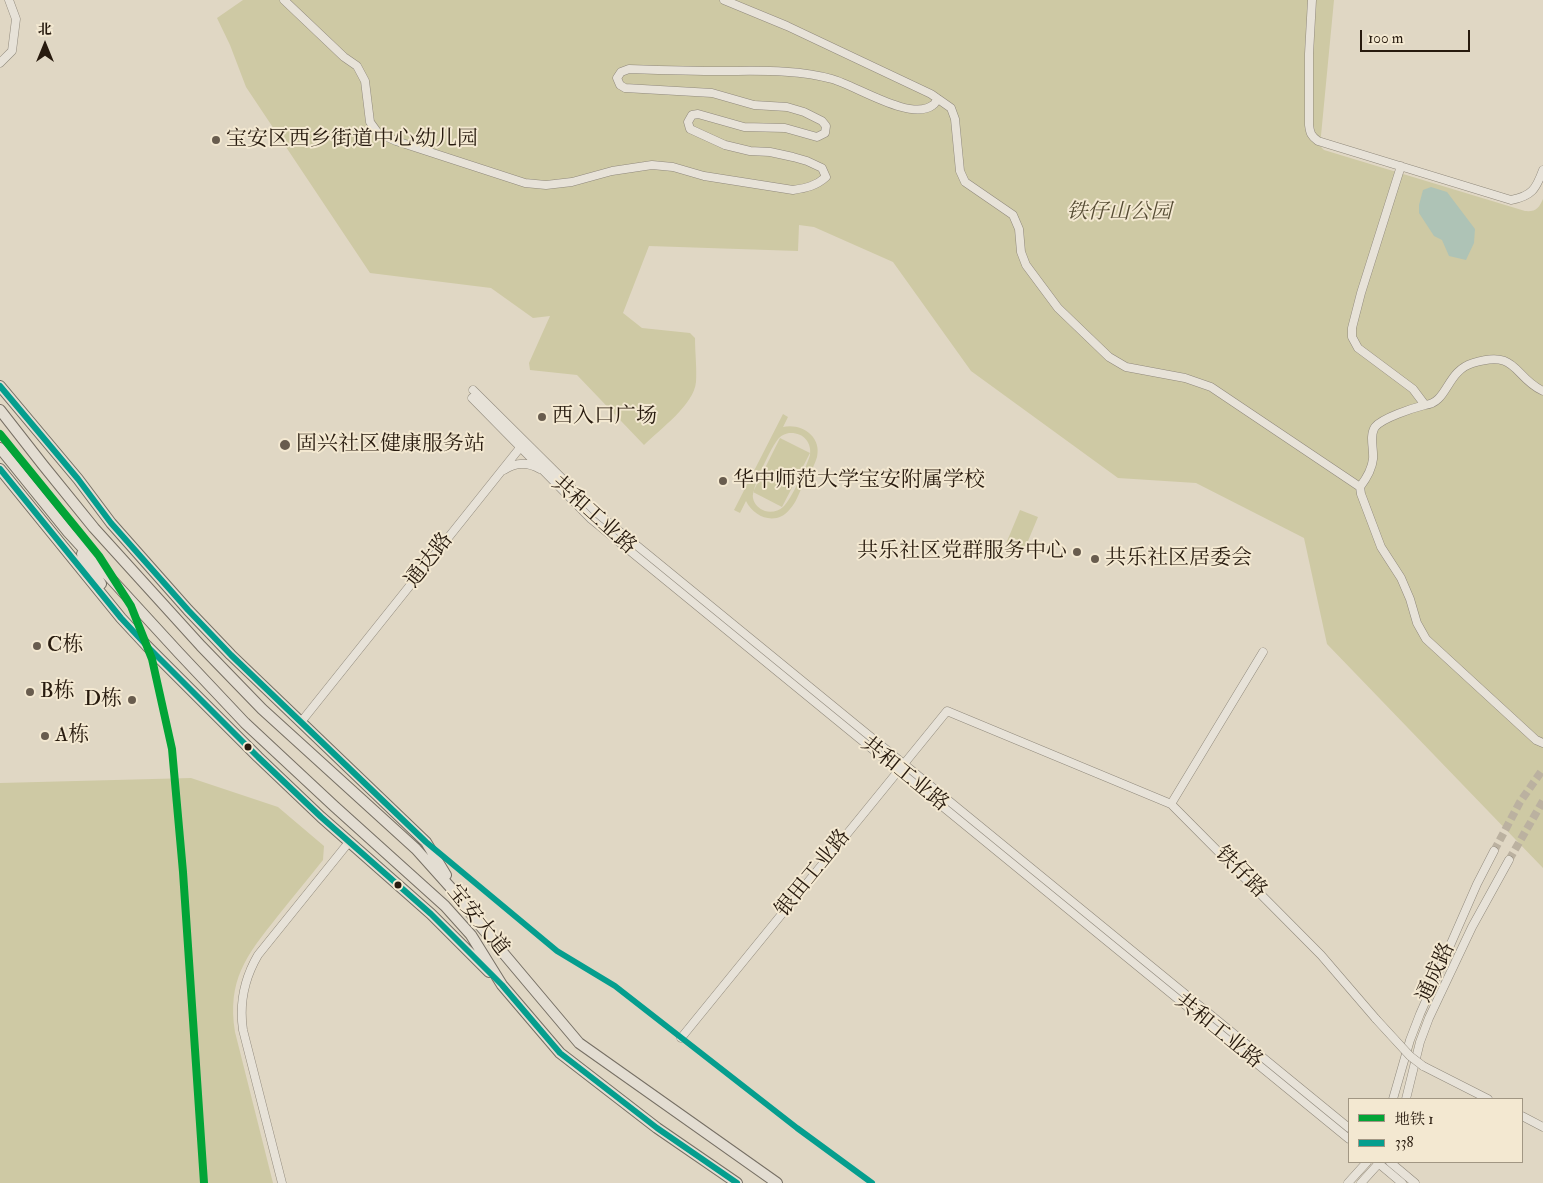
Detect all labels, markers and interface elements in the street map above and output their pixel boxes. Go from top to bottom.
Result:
north arrow [20,20,70,70]
scale bar [1363,20,1473,52]
text: 北 [38,21,52,38]
text: 100 m [1368,29,1403,48]
place label: 宝安区西乡街道中心幼儿园 [226,127,478,153]
marker: 宝安区西乡街道中心幼儿园 [210,134,222,146]
park label: 铁仔山公园 [1067,200,1171,226]
place label: 西入口广场 [552,404,657,430]
marker: 西入口广场 [536,411,548,423]
place label: 固兴社区健康服务站 [296,432,485,458]
marker: 固兴社区健康服务站 [278,438,292,452]
place label: 华中师范大学宝安附属学校 [733,468,985,494]
street label: 共和工业路 [546,472,640,560]
marker: 华中师范大学宝安附属学校 [717,475,729,487]
street label: 通达路 [401,528,459,594]
place label: 共乐社区党群服务中心 [857,539,1067,565]
marker: 共乐社区党群服务中心 [1071,546,1083,558]
place label: 共乐社区居委会 [1105,546,1252,572]
marker: 共乐社区居委会 [1089,553,1101,565]
place label: C栋 [47,633,83,659]
marker: C栋 [31,640,43,652]
place label: B栋 [40,679,75,705]
marker: B栋 [24,686,36,698]
place label: D栋 [84,687,122,713]
marker: D栋 [126,694,138,706]
place label: A栋 [55,723,89,749]
marker: A栋 [39,730,51,742]
street label: 共和工业路 [855,732,953,818]
unlabelled marker [243,742,253,752]
street label: 银田工业路 [771,825,857,923]
street label: 铁仔路 [1209,842,1271,904]
unlabelled marker [393,880,403,890]
street label: 宝安大道 [441,880,513,962]
street label: 通成路 [1413,939,1461,1007]
street label: 共和工业路 [1169,989,1267,1075]
legend [1348,1098,1523,1163]
text: 地铁 1 [1395,1110,1434,1129]
text: 338 [1395,1133,1414,1152]

